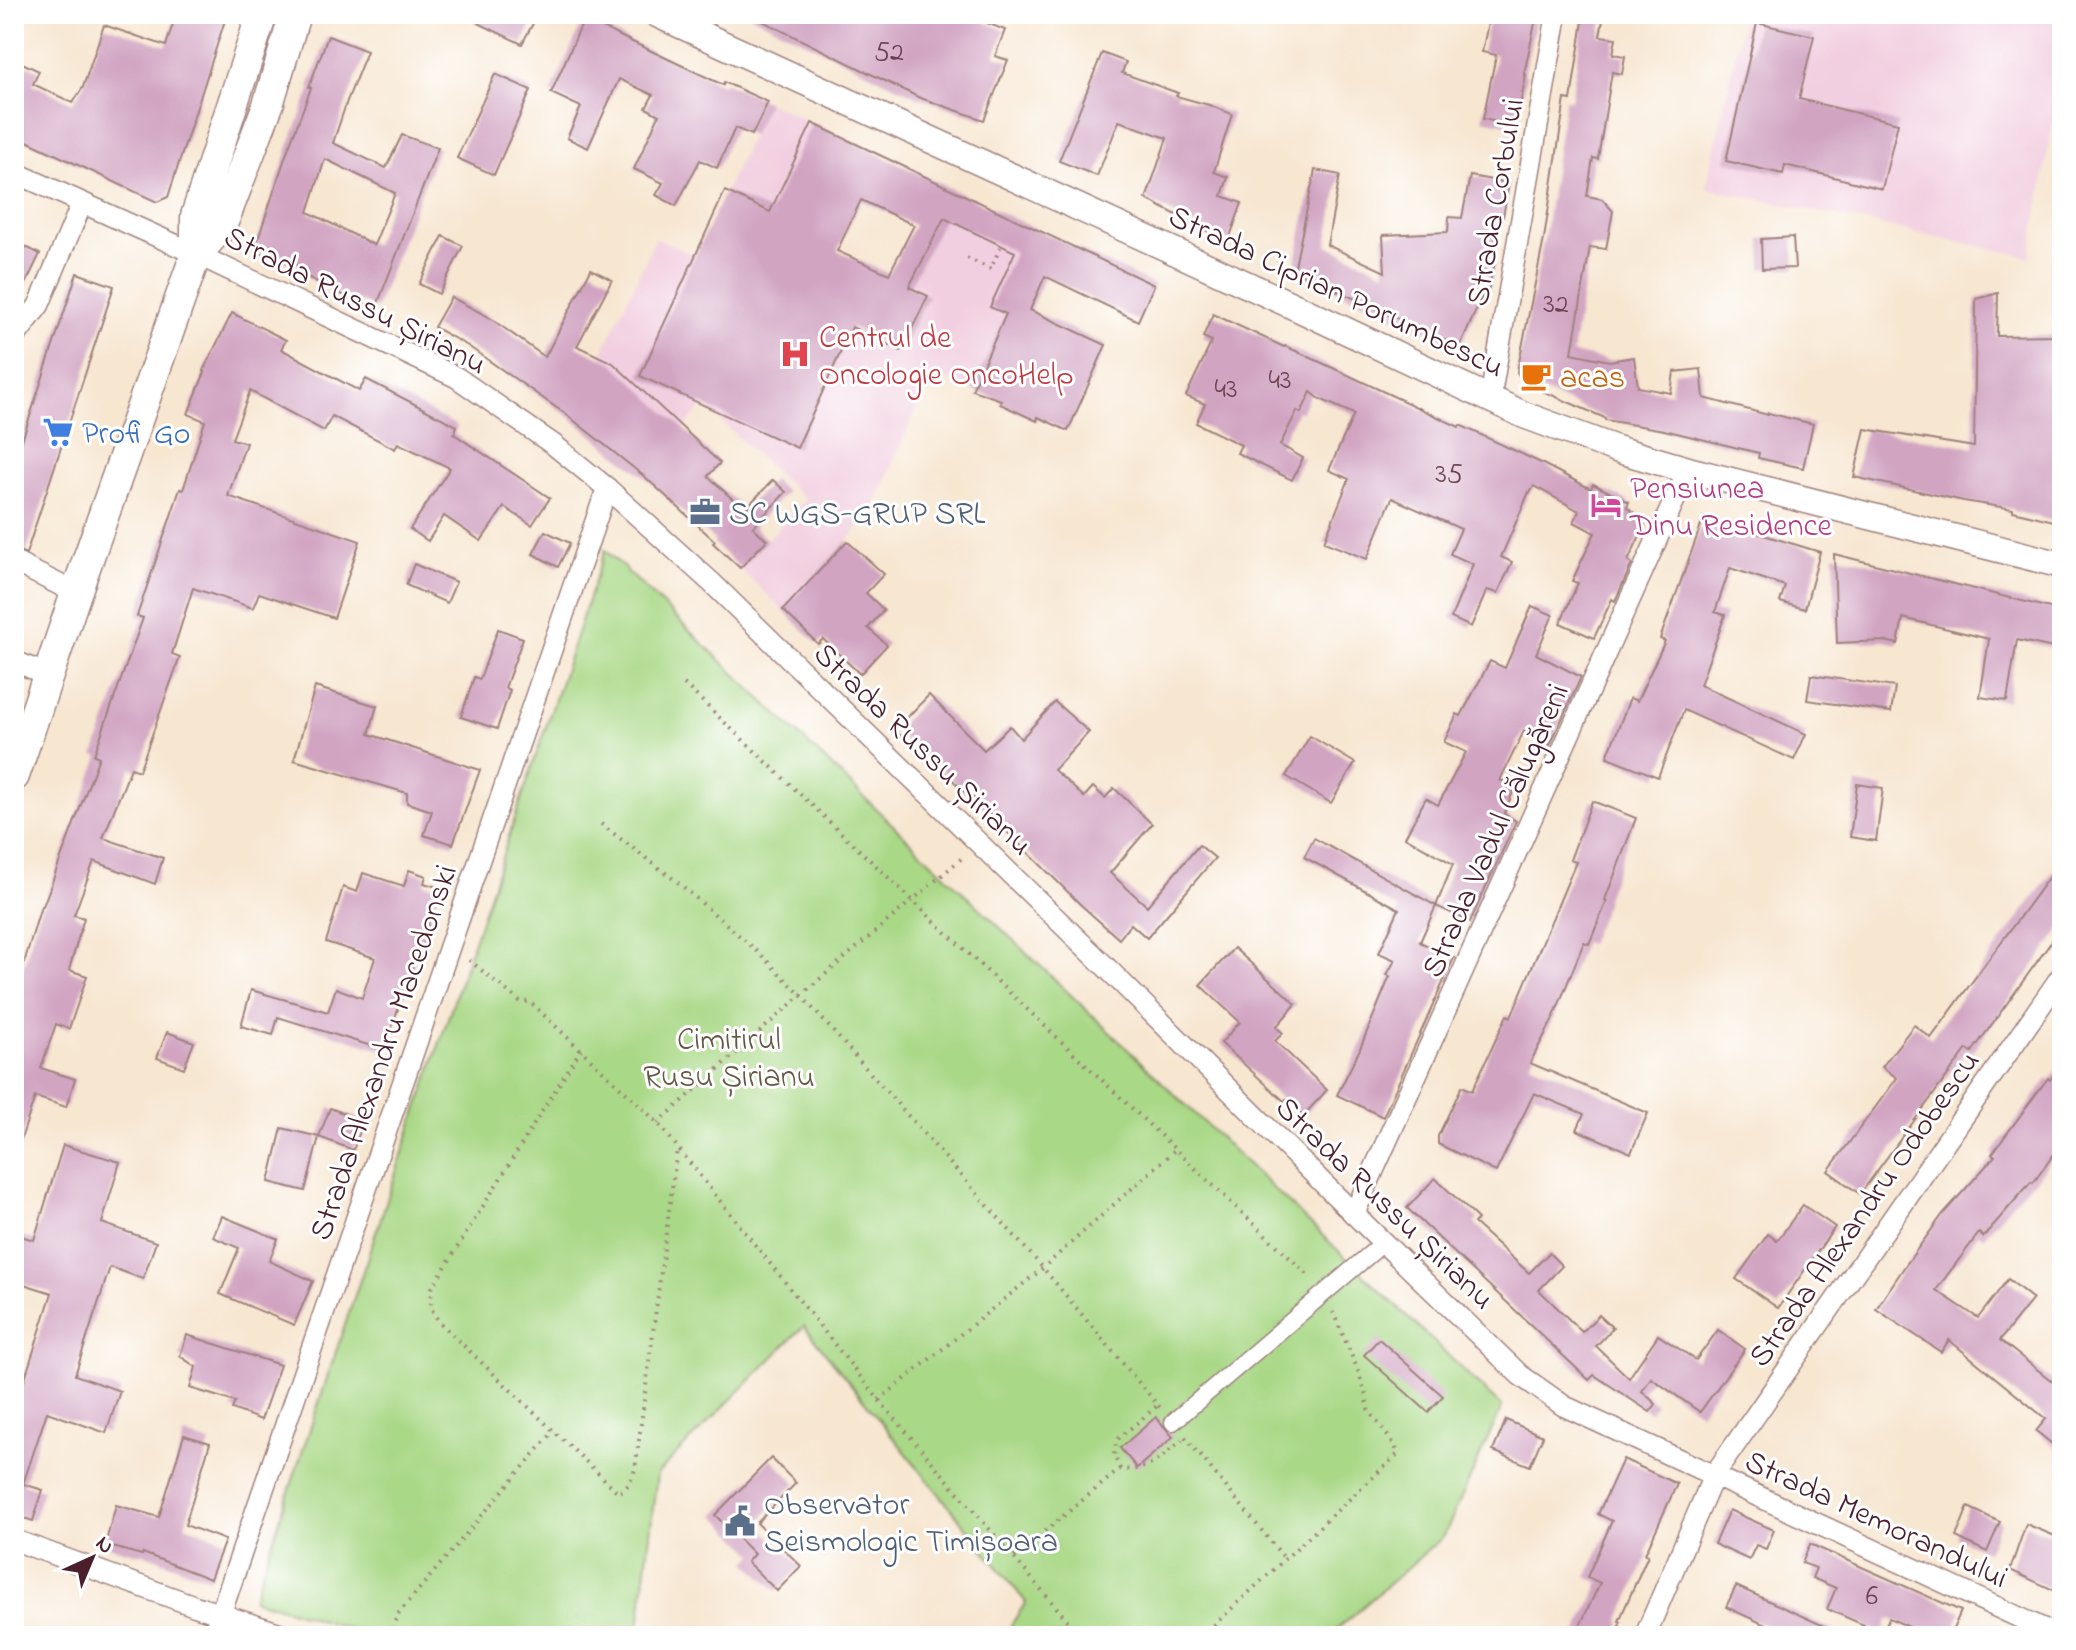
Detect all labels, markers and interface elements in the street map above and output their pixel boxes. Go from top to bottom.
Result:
house number: 52 [874,33,904,74]
street label: Strada Corbului [1456,95,1539,310]
street label: Strada Ciprian Porumbescu [1160,195,1511,392]
street label: Strada Russu Șirianu [215,215,494,389]
house number: 32 [1543,285,1569,326]
place label: Centrul de Oncologie OncoHelp [819,316,1074,400]
hospital icon: Centrul de Oncologie OncoHelp [778,337,812,371]
place label: acas [1560,356,1625,403]
cafe icon: acas [1519,359,1553,393]
house number: 43 [1268,361,1292,402]
house number: 43 [1214,370,1238,411]
place label: Profi Go [82,412,190,459]
supermarket icon: Profi Go [41,415,75,449]
house number: 35 [1435,455,1463,496]
place label: Pensiunea Dinu Residence [1629,467,1833,551]
hotel icon: Pensiunea Dinu Residence [1589,488,1623,522]
place label: SC WGS-GRUP SRL [729,492,985,539]
office icon: SC WGS-GRUP SRL [688,495,722,529]
street label: Strada Russu Șirianu [801,633,1042,868]
street label: Strada Vadul Călugăreni [1411,677,1583,986]
street label: Strada Alexandru Macedonski [299,859,472,1247]
park label: Cimitirul Rusu Șirianu [643,1018,815,1102]
street label: Strada Alexandru Odobescu [1738,1042,1993,1378]
street label: Strada Russu Șirianu [1263,1087,1504,1322]
street label: Strada Memorandului [1736,1440,2015,1603]
place label: Observator Seismologic Timișoara [764,1483,1058,1567]
public building icon: Observator Seismologic Timișoara [723,1504,757,1538]
north arrow [52,1518,132,1598]
text: N [87,1529,120,1562]
house number: 6 [1866,1577,1878,1618]

